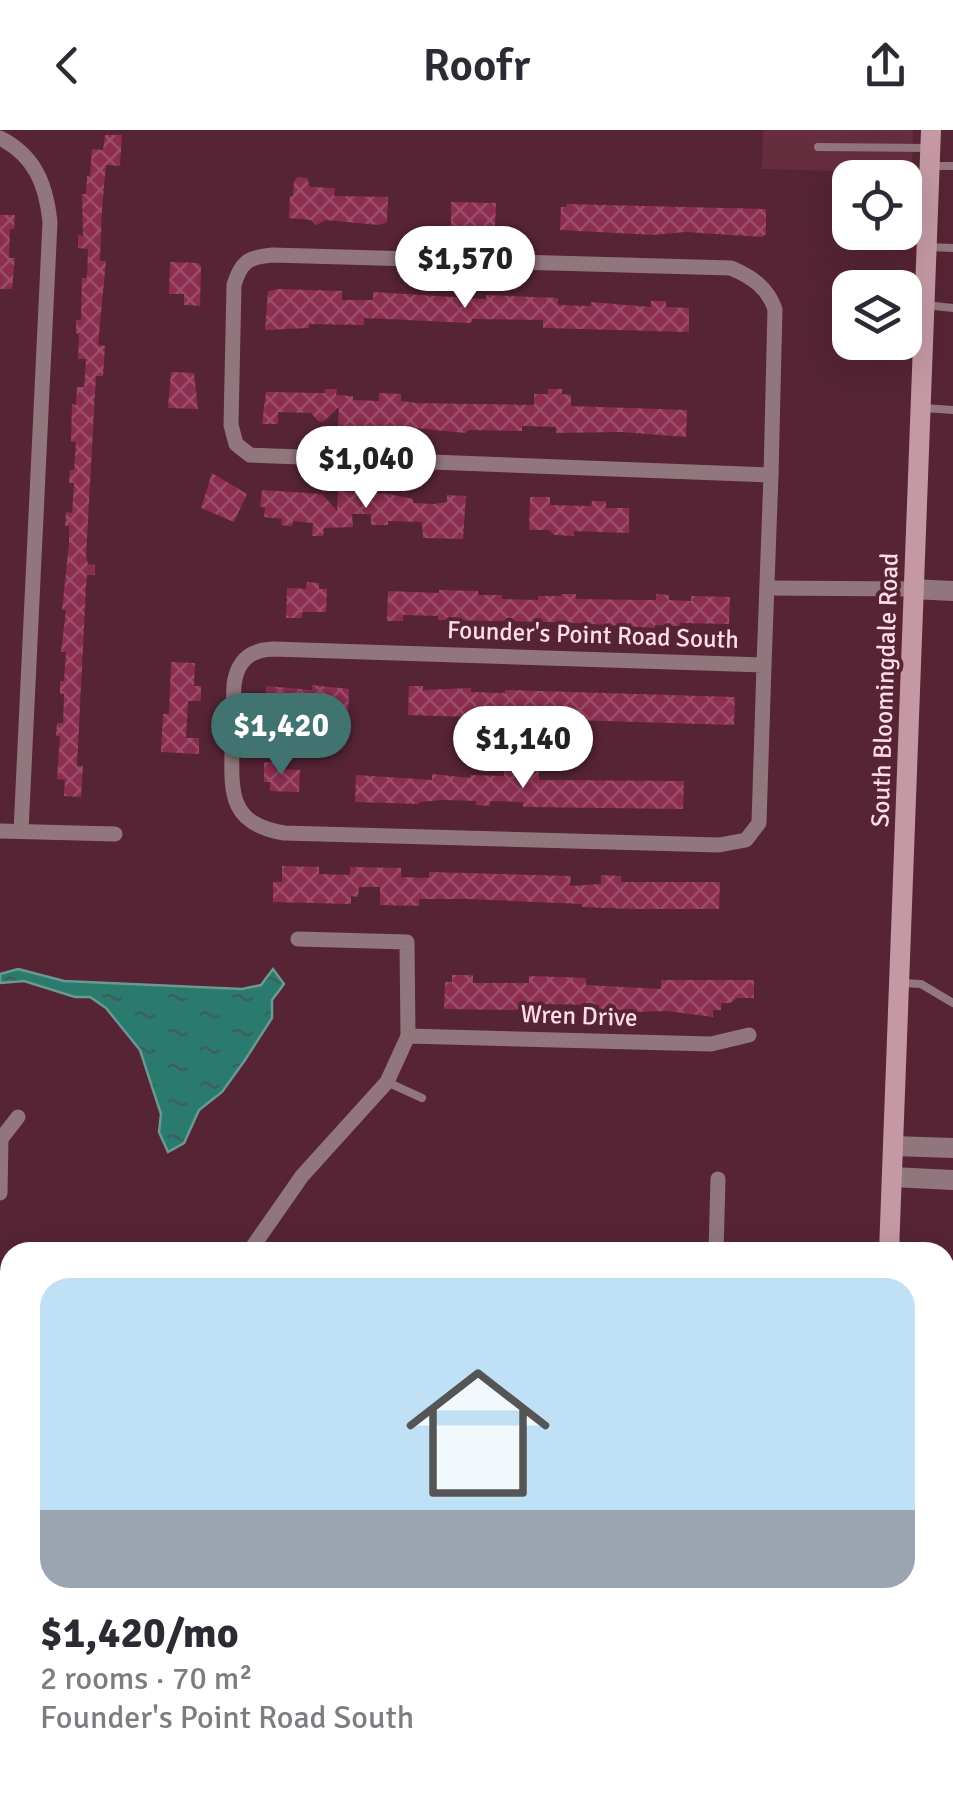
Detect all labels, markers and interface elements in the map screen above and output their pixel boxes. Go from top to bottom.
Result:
icon: back [40,38,95,93]
text: Roofr [423,38,530,93]
icon: share [858,38,913,93]
map controls [832,160,922,360]
button: locate [832,160,922,250]
pin: $1,570 [384,226,546,311]
text: $1,570 [417,239,513,278]
button: layers [832,270,922,360]
pin: $1,040 [285,426,447,511]
text: $1,040 [318,439,414,478]
street label: South Bloomingdale Road [864,552,905,828]
street label: Founder's Point Road South [446,614,740,655]
pin: $1,420 [200,693,362,778]
text: $1,420 [233,706,329,745]
pin: $1,140 [442,706,604,791]
text: $1,140 [475,719,571,758]
street label: Wren Drive [520,998,638,1033]
icon: home [388,1343,568,1523]
text: $1,420/mo [40,1608,239,1659]
text: 2 rooms · 70 m² [40,1659,253,1698]
text: Founder's Point Road South [40,1698,414,1737]

